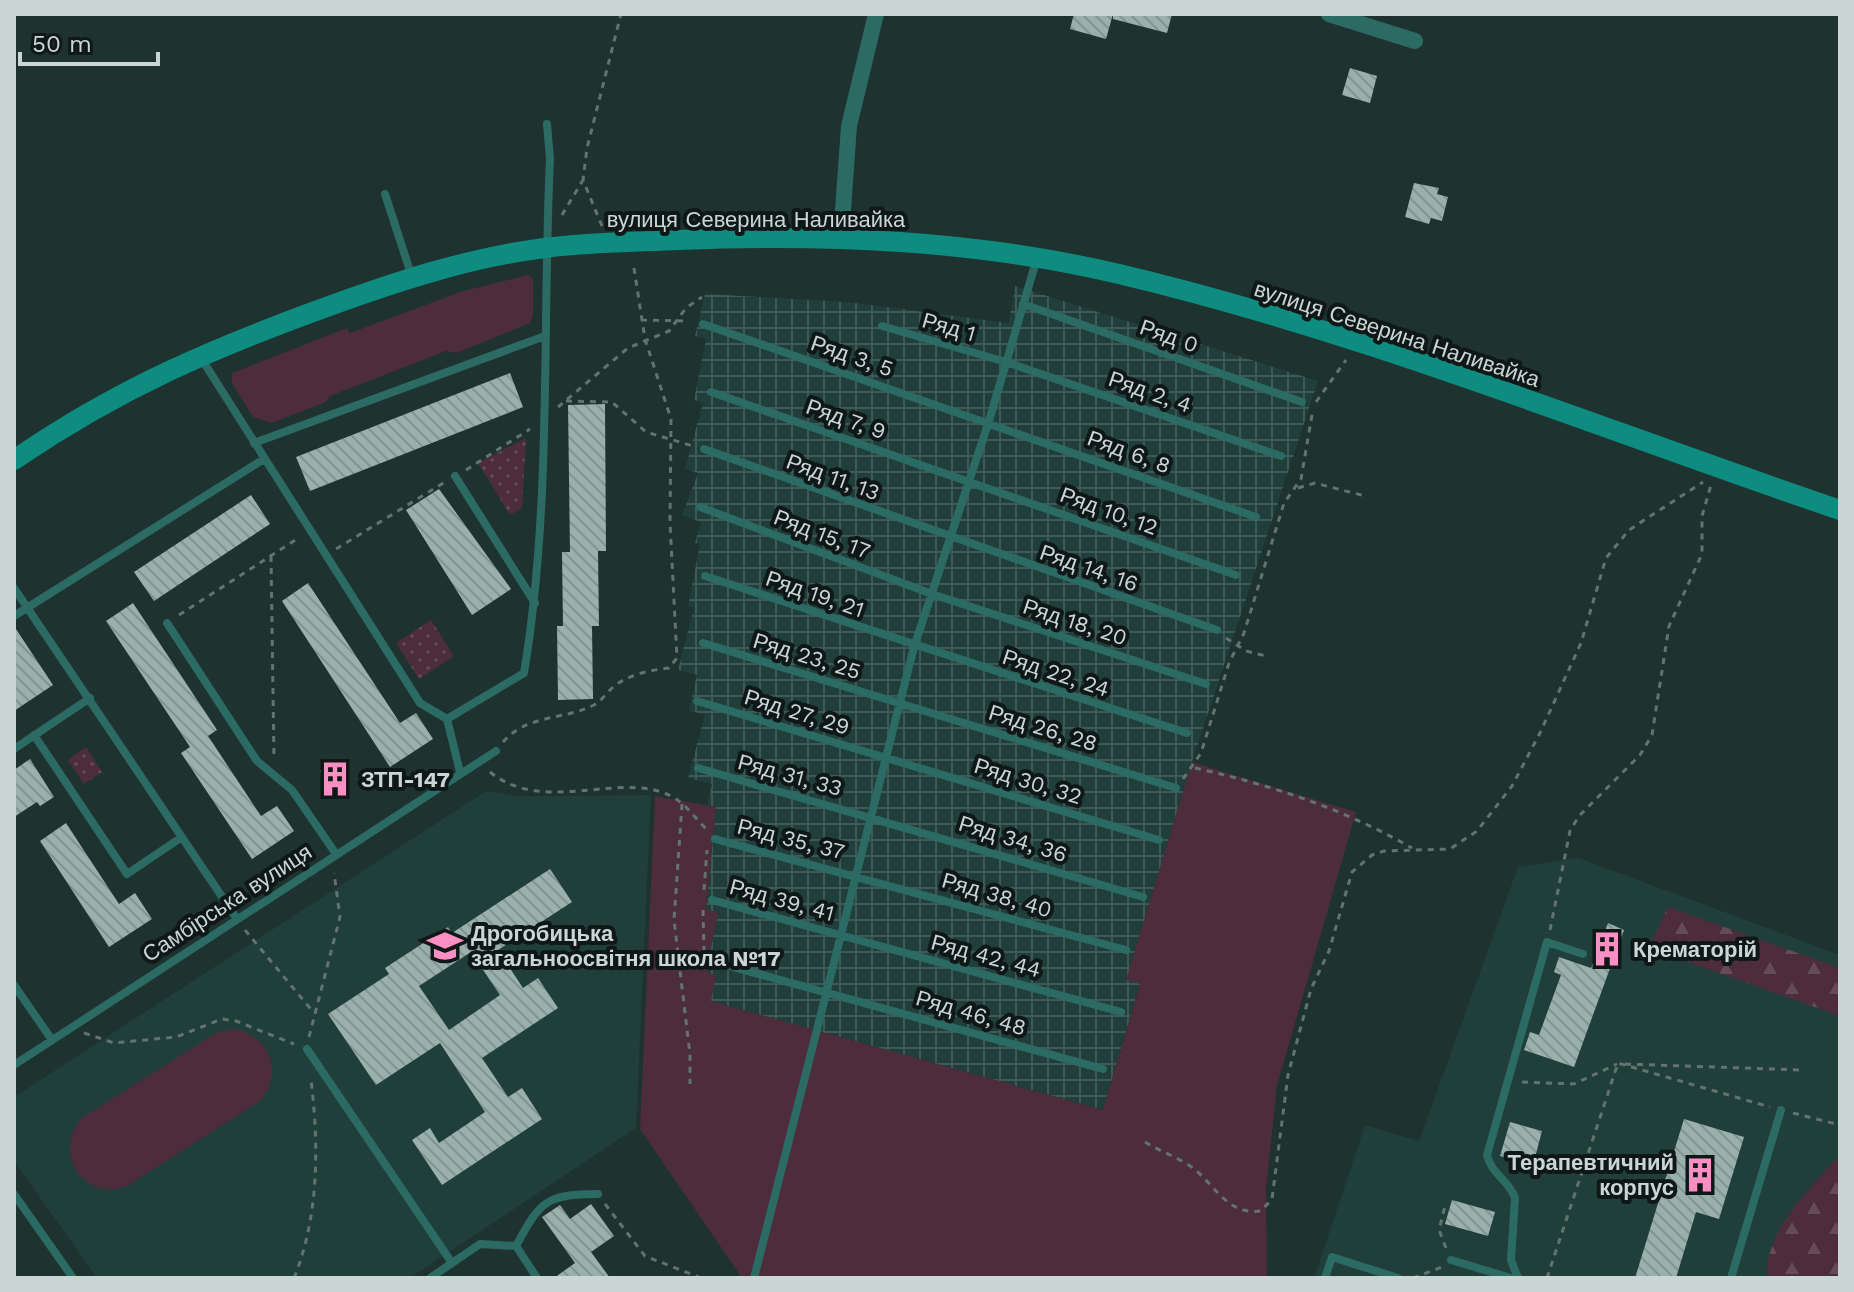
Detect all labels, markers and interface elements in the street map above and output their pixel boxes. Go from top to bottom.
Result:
scale bar [20,16,158,66]
text: 50 m [32,30,92,58]
street label: вулиця Северина Наливайка [607,207,906,232]
street label: вулиця Северина Наливайка [1251,276,1544,392]
street label: Ряд 1 [919,307,979,347]
street label: Ряд 0 [1137,314,1201,358]
street label: Ряд 3, 5 [808,330,896,382]
street label: Ряд 2, 4 [1105,366,1195,418]
street label: Ряд 7, 9 [803,394,889,444]
street label: Ряд 6, 8 [1084,425,1174,479]
street label: Ряд 11, 13 [783,449,883,505]
street label: Ряд 10, 12 [1057,482,1161,540]
street label: Ряд 15, 17 [770,504,874,564]
street label: Ряд 14, 16 [1037,540,1141,596]
street label: Ряд 19, 21 [763,566,867,622]
street label: Ряд 18, 20 [1020,593,1130,651]
street label: Ряд 23, 25 [750,628,864,684]
street label: Ряд 22, 24 [999,644,1113,702]
street label: Ряд 27, 29 [741,684,853,740]
street label: Ряд 26, 28 [986,700,1100,756]
street label: Ряд 31, 33 [735,749,845,801]
street label: Ряд 30, 32 [971,753,1085,809]
building icon: ЗТП-147 [316,760,354,798]
place label: ЗТП-147 [361,767,450,792]
street label: Ряд 34, 36 [956,811,1070,867]
street label: Ряд 35, 37 [735,814,847,864]
street label: Самбірська вулиця [138,839,316,967]
street label: Ряд 38, 40 [939,867,1055,923]
street label: Ряд 39, 41 [727,874,837,926]
place label: Дрогобицька загальноосвітня школа №17 [471,921,781,971]
school or university icon: Дрогобицька загальноосвітня школа №17 [426,927,464,965]
street label: Ряд 42, 44 [928,929,1044,983]
building icon: Крематорій [1588,930,1626,968]
place label: Крематорій [1633,937,1757,962]
street label: Ряд 46, 48 [913,985,1029,1041]
place label: Терапевтичний корпус [1508,1150,1674,1200]
building icon: Терапевтичний корпус [1681,1156,1719,1194]

